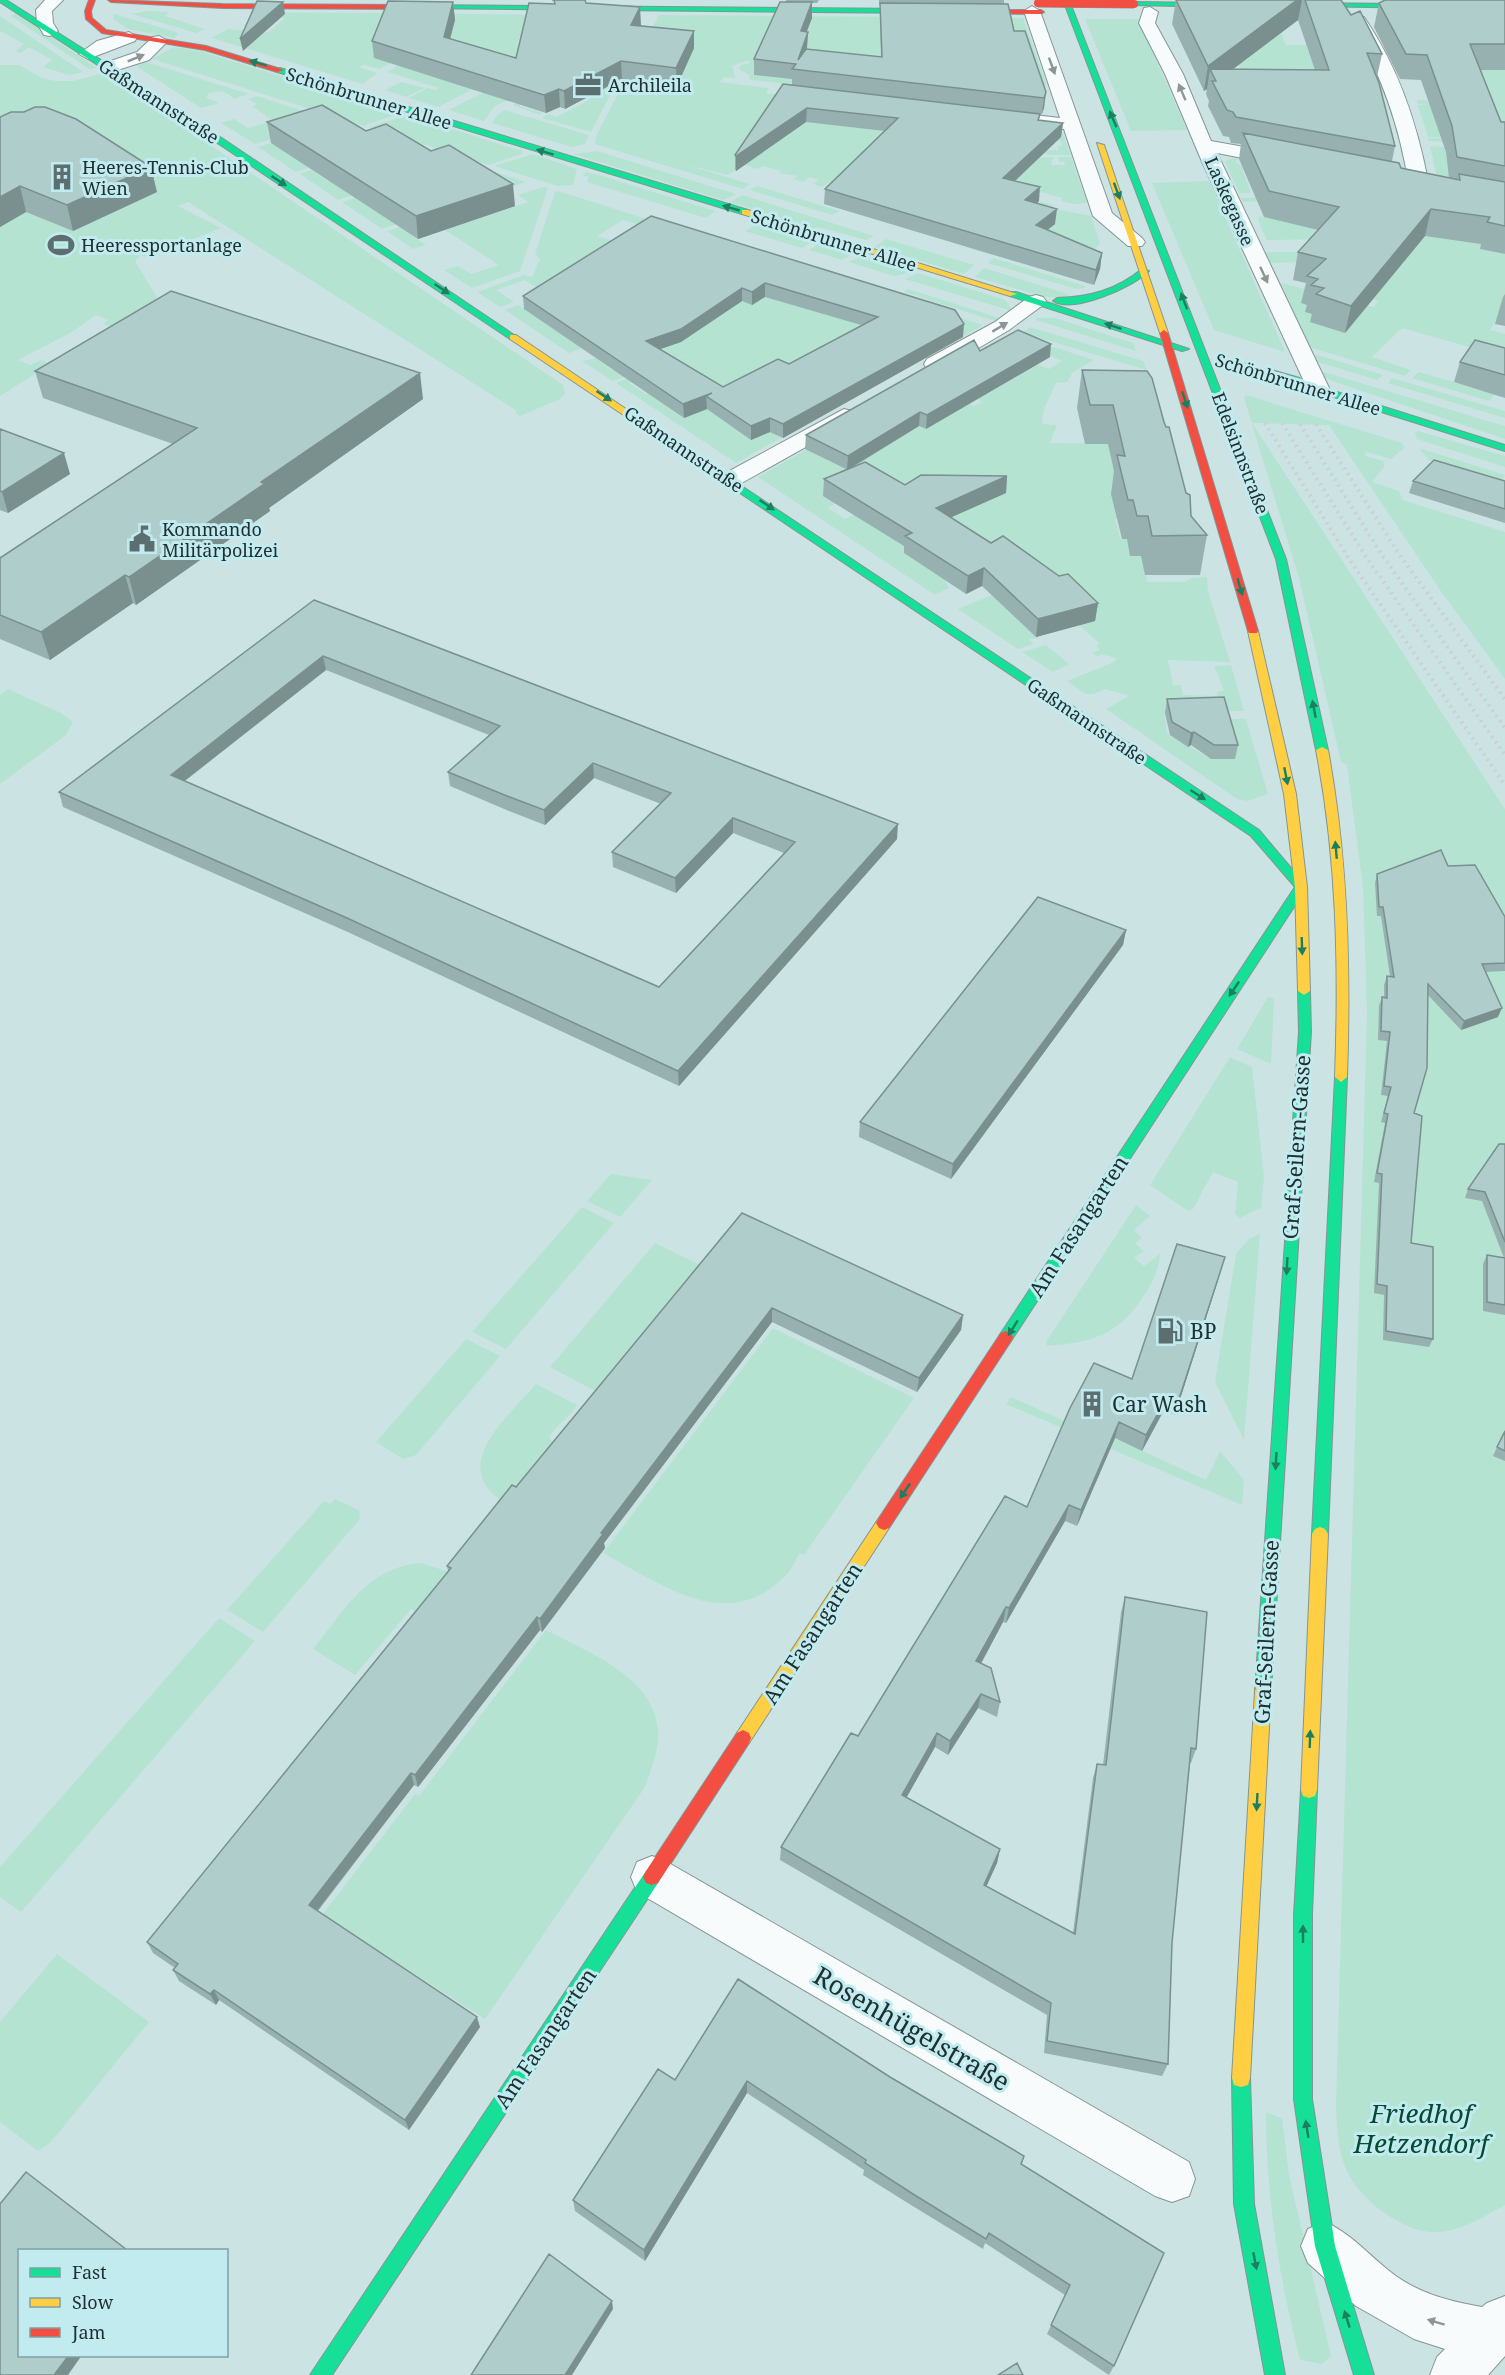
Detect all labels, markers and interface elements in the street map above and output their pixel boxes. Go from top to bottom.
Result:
street label: Gaßmannstraße [94,53,224,149]
one-way arrow [127,53,145,63]
one-way arrow [1047,57,1057,75]
one-way arrow [249,58,267,68]
street label: Schönbrunner Allee [283,61,455,135]
office icon: Archileila [573,70,603,100]
place label: Archileila [608,73,692,97]
one-way arrow [1177,82,1187,100]
one-way arrow [1108,110,1118,128]
one-way arrow [536,147,554,156]
street label: Laskegasse [1200,153,1260,249]
place label: Heeres-Tennis-Club Wien [82,155,249,200]
building icon: Heeres-Tennis-Club Wien [47,162,77,192]
one-way arrow [271,175,287,187]
one-way arrow [1112,182,1122,200]
one-way arrow [722,203,740,212]
street label: Schönbrunner Allee [748,203,920,277]
sports icon: Heeressportanlage [46,230,76,260]
place label: Heeressportanlage [81,233,242,257]
one-way arrow [1259,267,1268,284]
one-way arrow [434,283,450,294]
one-way arrow [1179,292,1188,310]
one-way arrow [992,321,1008,332]
one-way arrow [1103,321,1121,330]
street label: Schönbrunner Allee [1212,347,1384,421]
street label: Edelsinnstraße [1207,389,1275,517]
one-way arrow [596,391,613,402]
one-way arrow [1181,391,1190,409]
street label: Gaßmannstraße [620,400,748,498]
one-way arrow [758,499,775,510]
place label: Kommando Militärpolizei [162,517,279,562]
public building icon: Kommando Militärpolizei [127,524,157,554]
one-way arrow [1236,578,1246,596]
street label: Gaßmannstraße [1023,672,1151,770]
one-way arrow [1309,699,1318,718]
one-way arrow [1282,767,1291,786]
one-way arrow [1189,789,1205,801]
one-way arrow [1331,840,1341,859]
one-way arrow [1297,936,1307,955]
one-way arrow [1228,980,1239,997]
street label: Graf-Seilern-Gasse [1276,1054,1316,1240]
street label: Am Fasangarten [1022,1150,1134,1302]
one-way arrow [1283,1257,1292,1276]
fuel station icon: BP [1155,1316,1185,1346]
place label: BP [1190,1317,1216,1345]
one-way arrow [1008,1320,1019,1336]
building icon: Car Wash [1077,1389,1107,1419]
place label: Car Wash [1112,1390,1207,1418]
one-way arrow [1271,1451,1280,1470]
one-way arrow [899,1482,911,1498]
street label: Graf-Seilern-Gasse [1247,1539,1285,1725]
street label: Am Fasangarten [756,1557,868,1709]
one-way arrow [1306,1729,1315,1748]
one-way arrow [1252,1793,1261,1812]
one-way arrow [1298,1924,1308,1943]
street label: Rosenhügelstraße [807,1957,1017,2099]
street label: Am Fasangarten [488,1962,602,2114]
park label: Friedhof Hetzendorf [1352,2095,1493,2161]
one-way arrow [1303,2119,1312,2138]
legend [18,2249,228,2357]
one-way arrow [1251,2252,1260,2271]
text: Fast [72,2260,107,2284]
text: Slow [72,2290,114,2314]
one-way arrow [1342,2310,1351,2328]
one-way arrow [1426,2317,1444,2326]
text: Jam [71,2320,106,2344]

